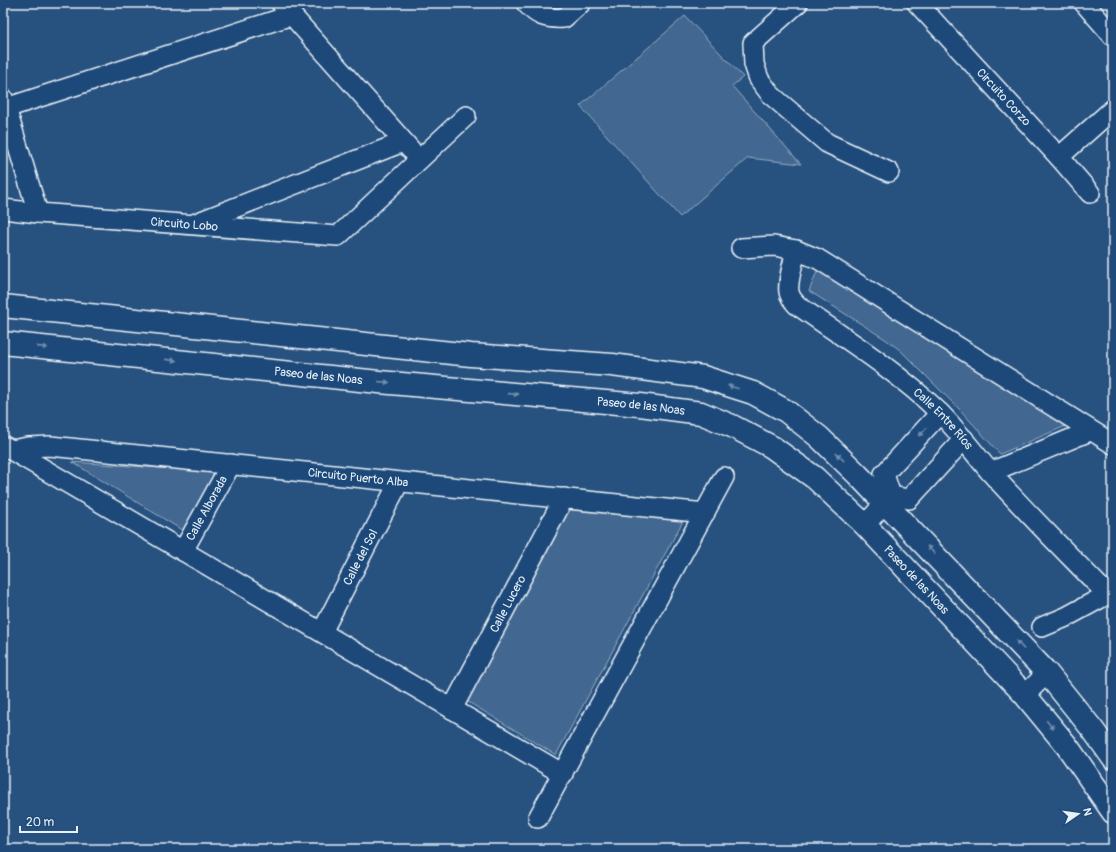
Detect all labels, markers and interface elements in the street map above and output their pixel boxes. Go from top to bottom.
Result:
street label: Circuito Corzo [974,65,1034,129]
street label: Circuito Lobo [150,214,219,234]
one-way arrow [36,344,48,350]
one-way arrow [165,357,177,364]
street label: Paseo de las Noas [273,364,364,388]
one-way arrow [378,379,390,386]
one-way arrow [727,383,739,389]
street label: Calle Entre Ríos [910,385,977,453]
one-way arrow [507,390,519,397]
street label: Paseo de las Noas [596,394,687,418]
one-way arrow [919,427,928,436]
one-way arrow [835,452,845,462]
street label: Circuito Puerto Alba [307,465,410,490]
street label: Calle Alborada [183,473,231,543]
street label: Calle del Sol [340,527,381,588]
street label: Paseo de las Noas [881,542,953,618]
one-way arrow [926,545,936,555]
street label: Calle Lucero [486,572,529,635]
one-way arrow [1015,640,1025,650]
one-way arrow [1046,719,1054,730]
north arrow [1058,794,1098,834]
text: N [1080,807,1095,817]
scale bar [20,808,77,834]
text: 20 m [26,815,55,830]

